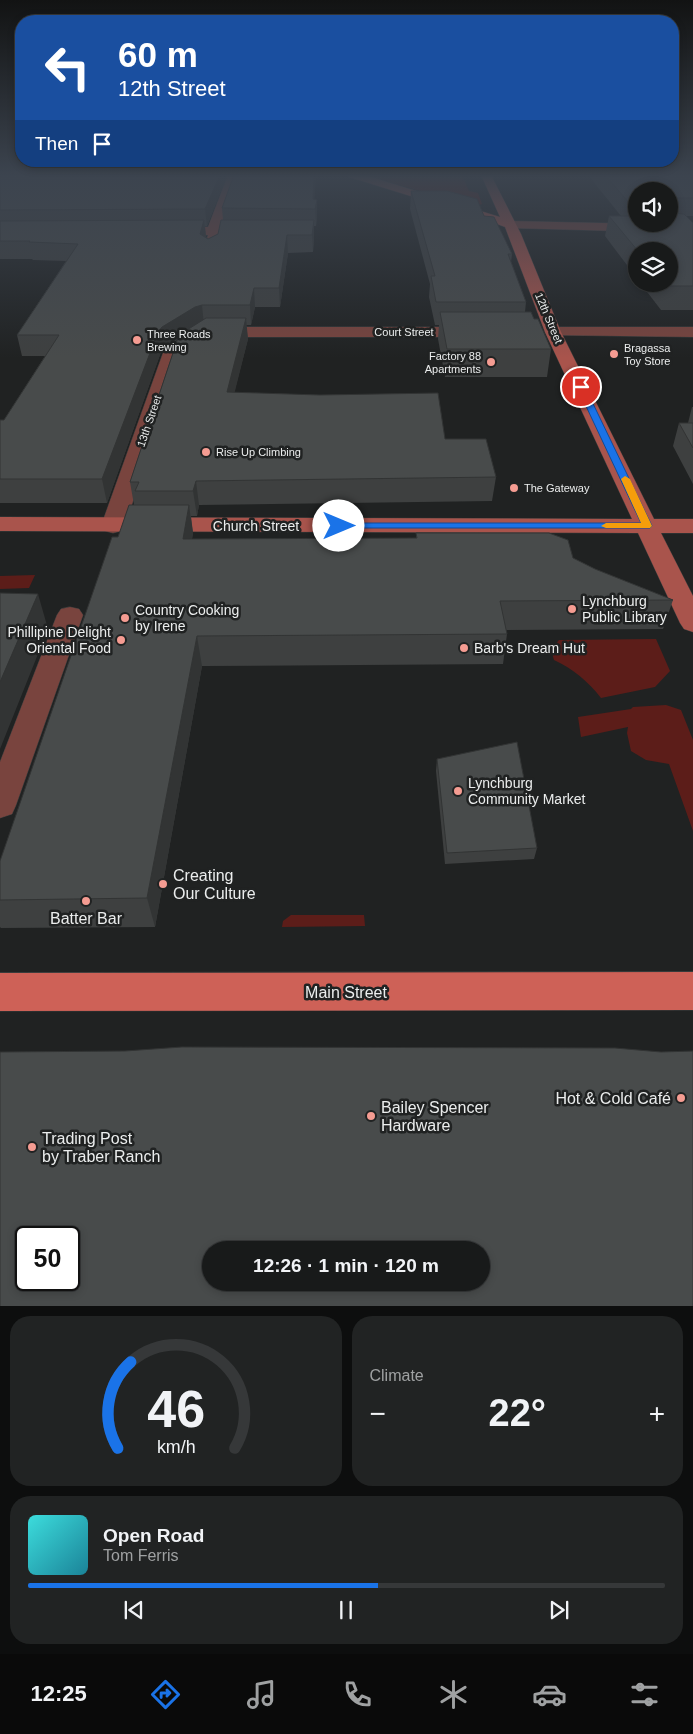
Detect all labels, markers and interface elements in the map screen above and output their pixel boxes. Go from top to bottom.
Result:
icon: left [35,35,100,100]
text: 60 m [118,35,198,74]
text: 12th Street [118,76,226,101]
icon: arrive [88,130,116,158]
text: Then [35,133,78,154]
map controls [628,182,678,292]
button: sound [628,182,678,232]
button: layers [628,242,678,292]
street label: 12th Street [533,291,565,345]
street label: Court Street [374,326,434,338]
place label: Three Roads Brewing [147,328,211,353]
marker: Three Roads Brewing [131,334,143,346]
place label: Bragassa Toy Store [624,342,671,367]
marker: Bragassa Toy Store [608,348,620,360]
place label: Factory 88 Apartments [425,350,481,375]
marker: Factory 88 Apartments [485,356,497,368]
pin [560,366,602,408]
icon: arrive [567,373,595,401]
street label: 13th Street [135,394,163,448]
marker: Rise Up Climbing [200,446,212,458]
place label: Rise Up Climbing [216,446,301,458]
marker: The Gateway [508,482,520,494]
place label: The Gateway [524,482,590,494]
position arrow [312,499,364,551]
street label: Church Street [213,518,299,534]
place label: Lynchburg Public Library [582,593,667,625]
place label: Country Cooking by Irene [135,602,239,634]
marker: Lynchburg Public Library [566,603,578,615]
marker: Country Cooking by Irene [119,612,131,624]
place label: Phillipine Delight Oriental Food [7,624,111,656]
marker: Phillipine Delight Oriental Food [115,634,127,646]
place label: Barb's Dream Hut [474,640,585,656]
marker: Barb's Dream Hut [458,642,470,654]
place label: Lynchburg Community Market [468,775,586,807]
marker: Lynchburg Community Market [452,785,464,797]
place label: Creating Our Culture [173,867,256,902]
marker: Creating Our Culture [157,878,169,890]
marker: Batter Bar [80,895,92,907]
place label: Batter Bar [50,910,123,927]
street label: Main Street [305,984,387,1001]
place label: Hot & Cold Café [555,1090,671,1107]
marker: Hot & Cold Café [675,1092,687,1104]
place label: Bailey Spencer Hardware [381,1099,489,1134]
marker: Bailey Spencer Hardware [365,1110,377,1122]
place label: Trading Post by Traber Ranch [42,1130,160,1165]
marker: Trading Post by Traber Ranch [26,1141,38,1153]
speed limit sign: 50 [15,1226,80,1291]
text: 12:26 · 1 min · 120 m [253,1255,439,1276]
text: Climate [370,1367,424,1384]
text: 46 [147,1380,205,1438]
text: 22° [489,1392,546,1434]
text: − [370,1398,386,1429]
text: + [649,1398,665,1429]
text: km/h [156,1437,195,1457]
text: Open Road [103,1525,204,1546]
text: Tom Ferris [103,1547,179,1564]
icon: previous [120,1596,148,1624]
icon: pause [332,1596,360,1624]
icon: next [545,1596,573,1624]
icon: directions [148,1677,183,1712]
icon: music [244,1677,279,1712]
icon: phone [340,1677,375,1712]
icon: climate [436,1677,471,1712]
icon: car [532,1677,567,1712]
icon: filters [627,1677,662,1712]
text: 12:25 [30,1681,87,1706]

